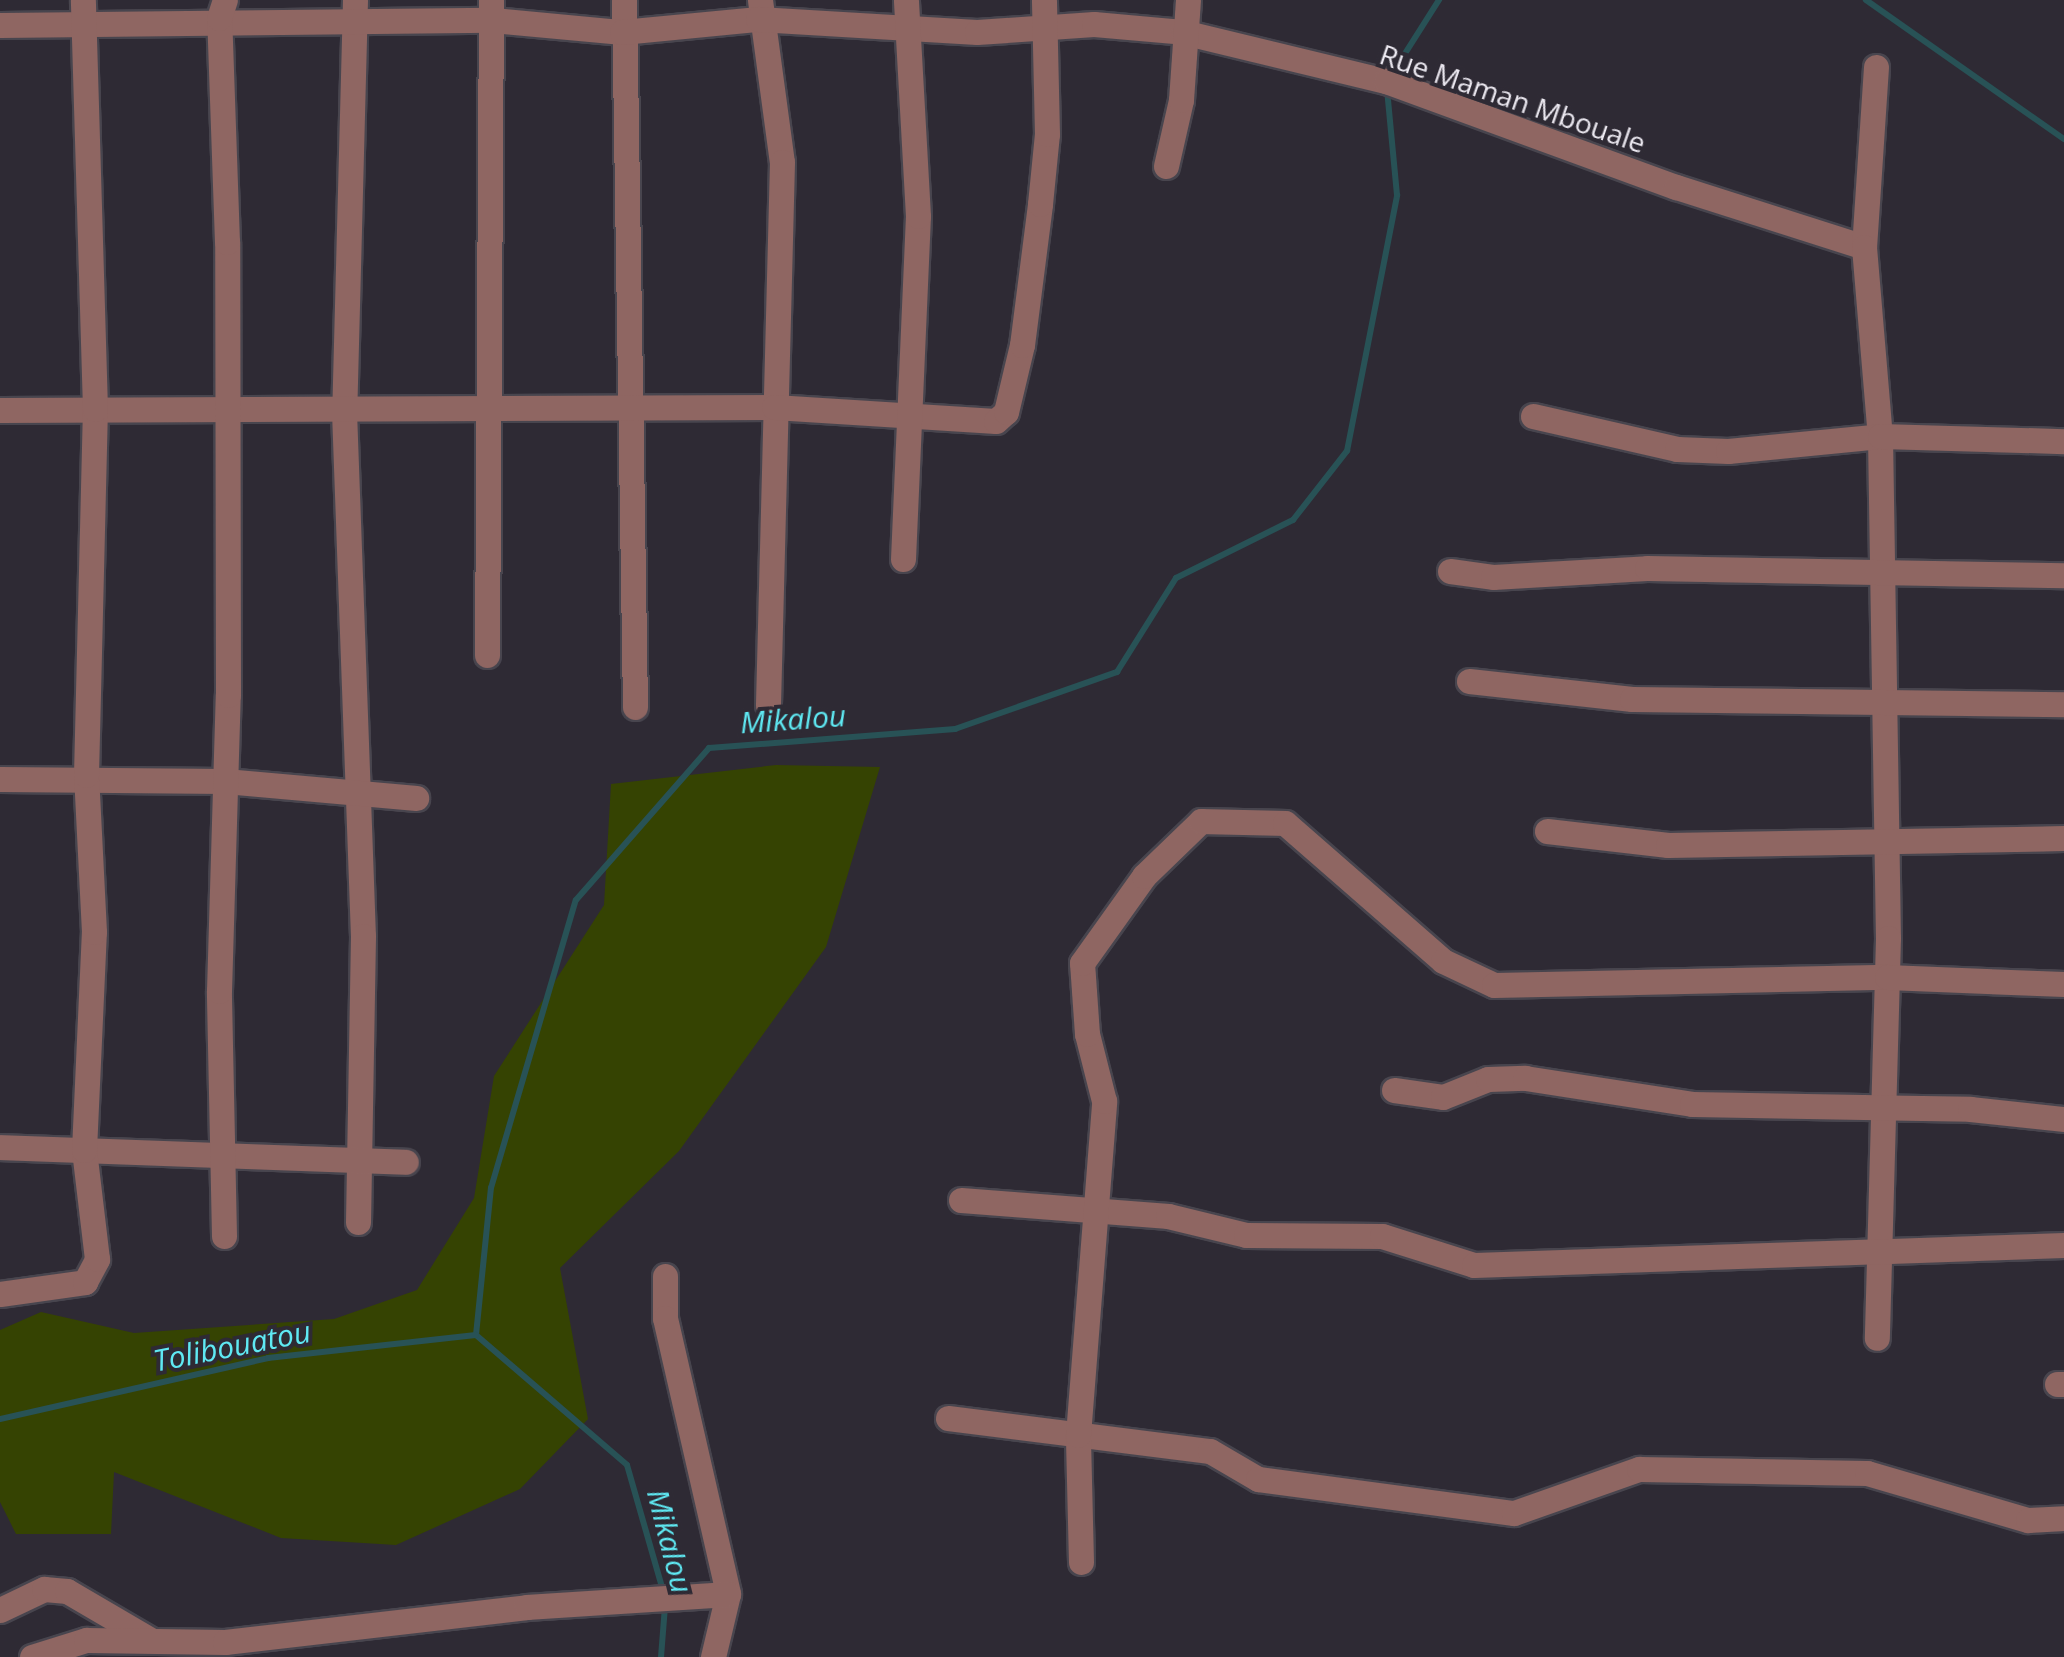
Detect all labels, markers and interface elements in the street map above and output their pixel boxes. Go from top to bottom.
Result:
street label: Rue Maman Mbouale [1376,37,1650,159]
water label: Mikalou [739,697,847,741]
water label: Tolibouatou [150,1313,314,1379]
water label: Mikalou [640,1485,700,1597]

